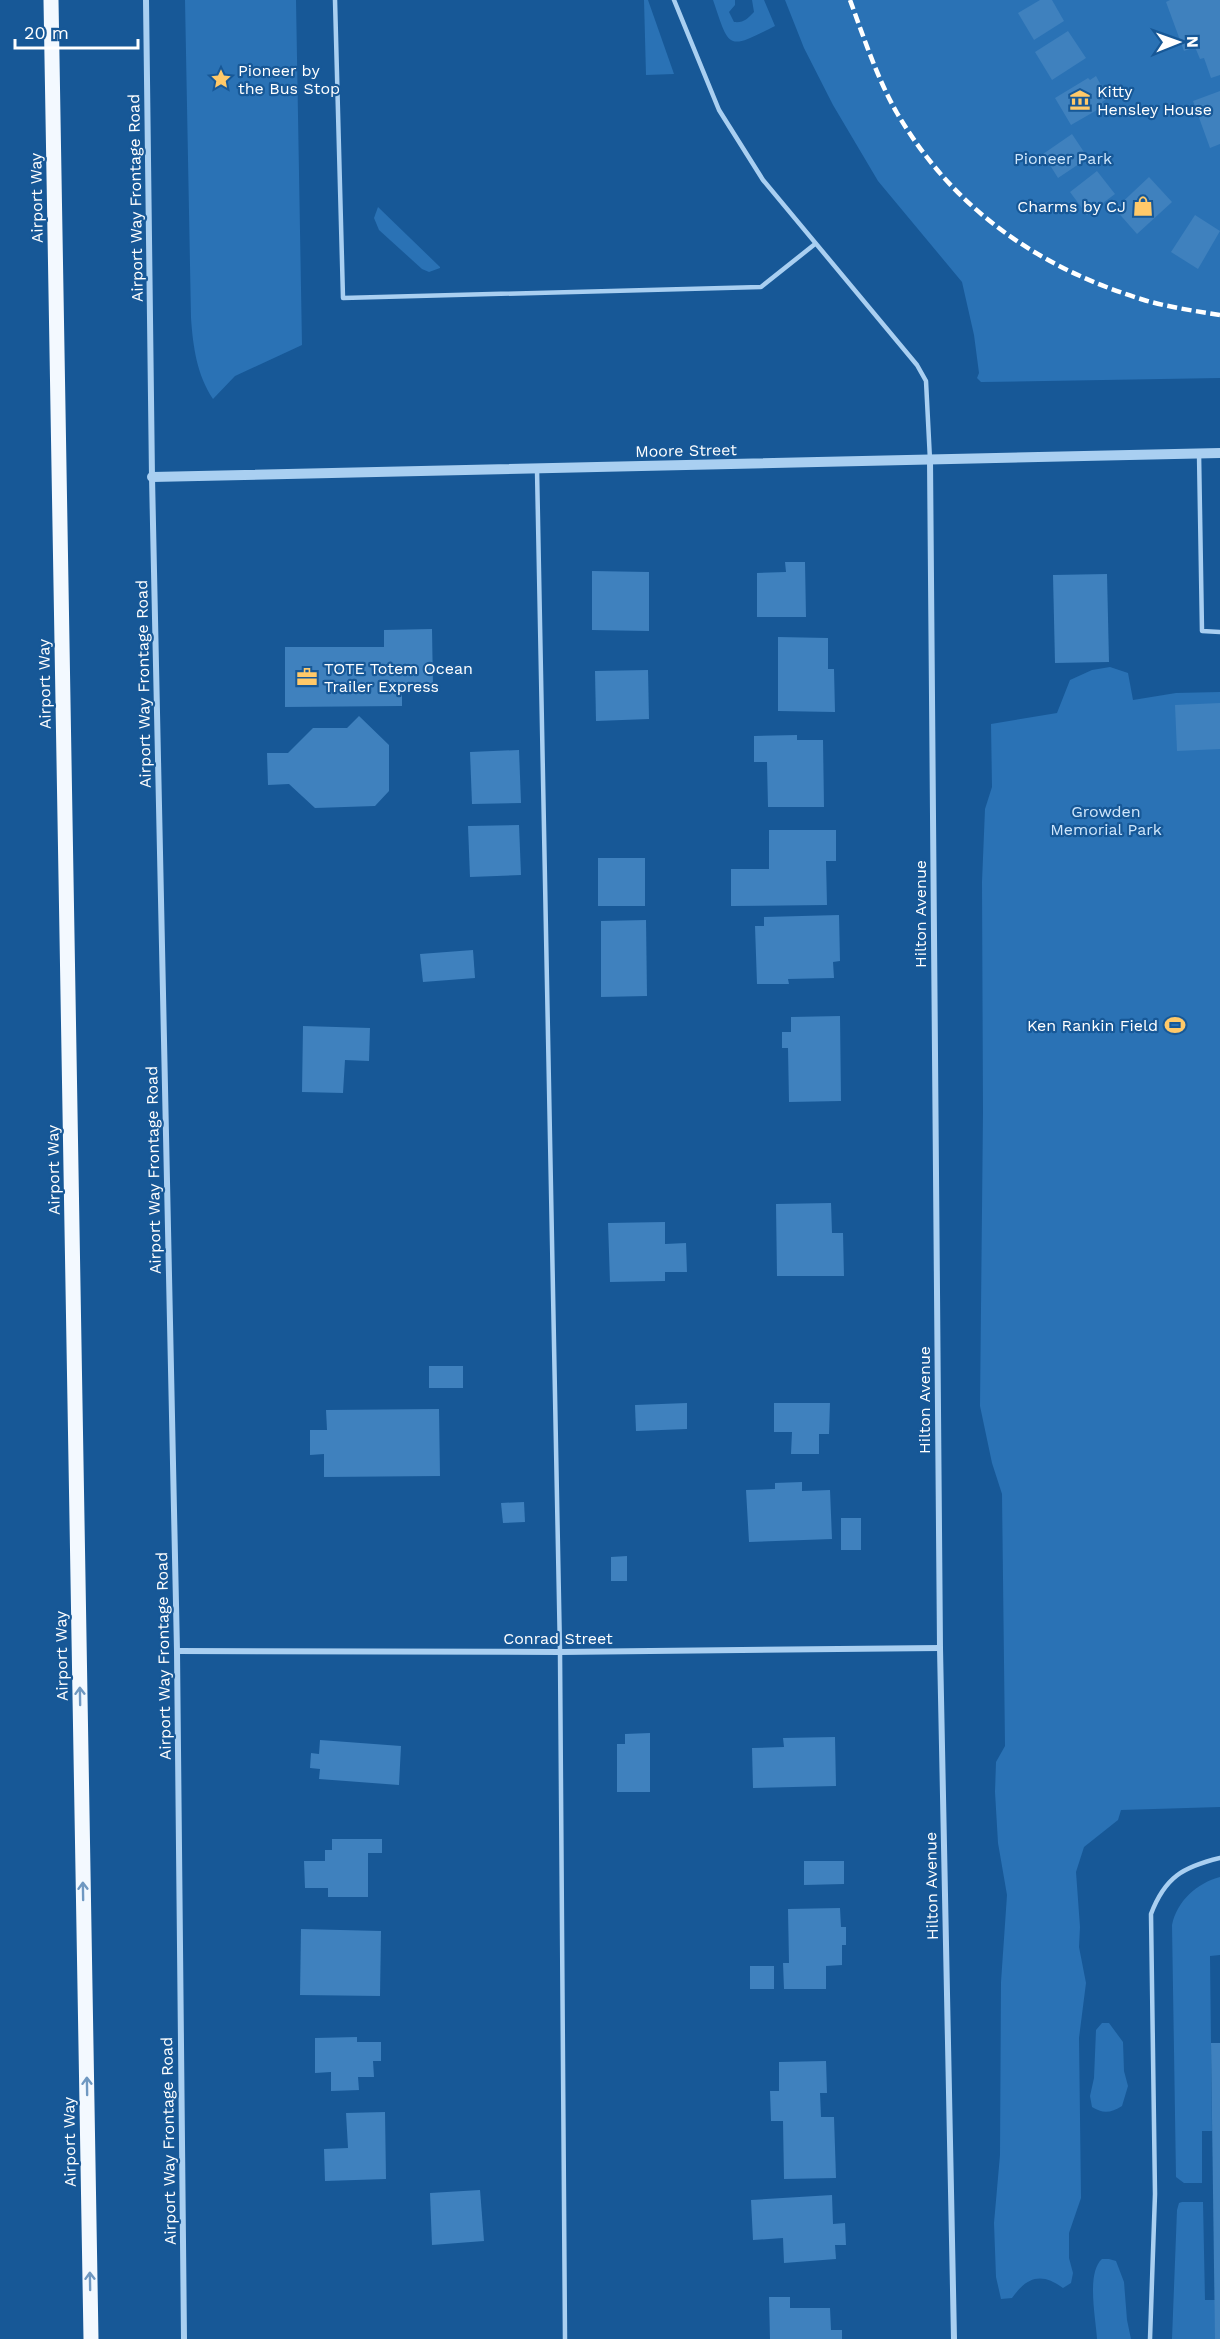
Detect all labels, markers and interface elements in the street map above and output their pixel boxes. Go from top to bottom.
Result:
scale bar [15,12,138,50]
north arrow [1148,12,1208,72]
text: 20 m [24,22,69,43]
text: N [1183,36,1202,48]
place label: Pioneer by the Bus Stop [238,61,340,98]
place icon: Pioneer by the Bus Stop [209,67,233,91]
place label: Kitty Hensley House [1097,82,1212,119]
museum icon: Kitty Hensley House [1068,88,1092,112]
street label: Airport Way Frontage Road [124,94,147,302]
park label: Pioneer Park [1014,149,1112,168]
street label: Airport Way [26,152,47,243]
shop icon: Charms by CJ [1131,194,1155,218]
place label: Charms by CJ [1017,197,1126,216]
street label: Moore Street [635,440,737,461]
street label: Airport Way Frontage Road [132,580,155,788]
street label: Airport Way [34,638,55,729]
place label: TOTE Totem Ocean Trailer Express [324,659,473,696]
office icon: TOTE Totem Ocean Trailer Express [295,665,319,689]
park label: Growden Memorial Park [1050,802,1162,839]
street label: Hilton Avenue [911,860,930,968]
sports icon: Ken Rankin Field [1163,1013,1187,1037]
place label: Ken Rankin Field [1027,1016,1158,1035]
street label: Airport Way Frontage Road [142,1066,165,1274]
street label: Airport Way [43,1124,64,1215]
street label: Hilton Avenue [915,1346,934,1454]
street label: Airport Way Frontage Road [152,1552,175,1760]
street label: Airport Way [51,1610,72,1701]
street label: Conrad Street [503,1629,613,1648]
one-way arrow [74,1686,86,1706]
street label: Hilton Avenue [921,1832,942,1940]
one-way arrow [77,1881,89,1901]
street label: Airport Way Frontage Road [157,2037,180,2245]
one-way arrow [81,2076,92,2096]
street label: Airport Way [59,2096,80,2187]
one-way arrow [84,2271,96,2291]

